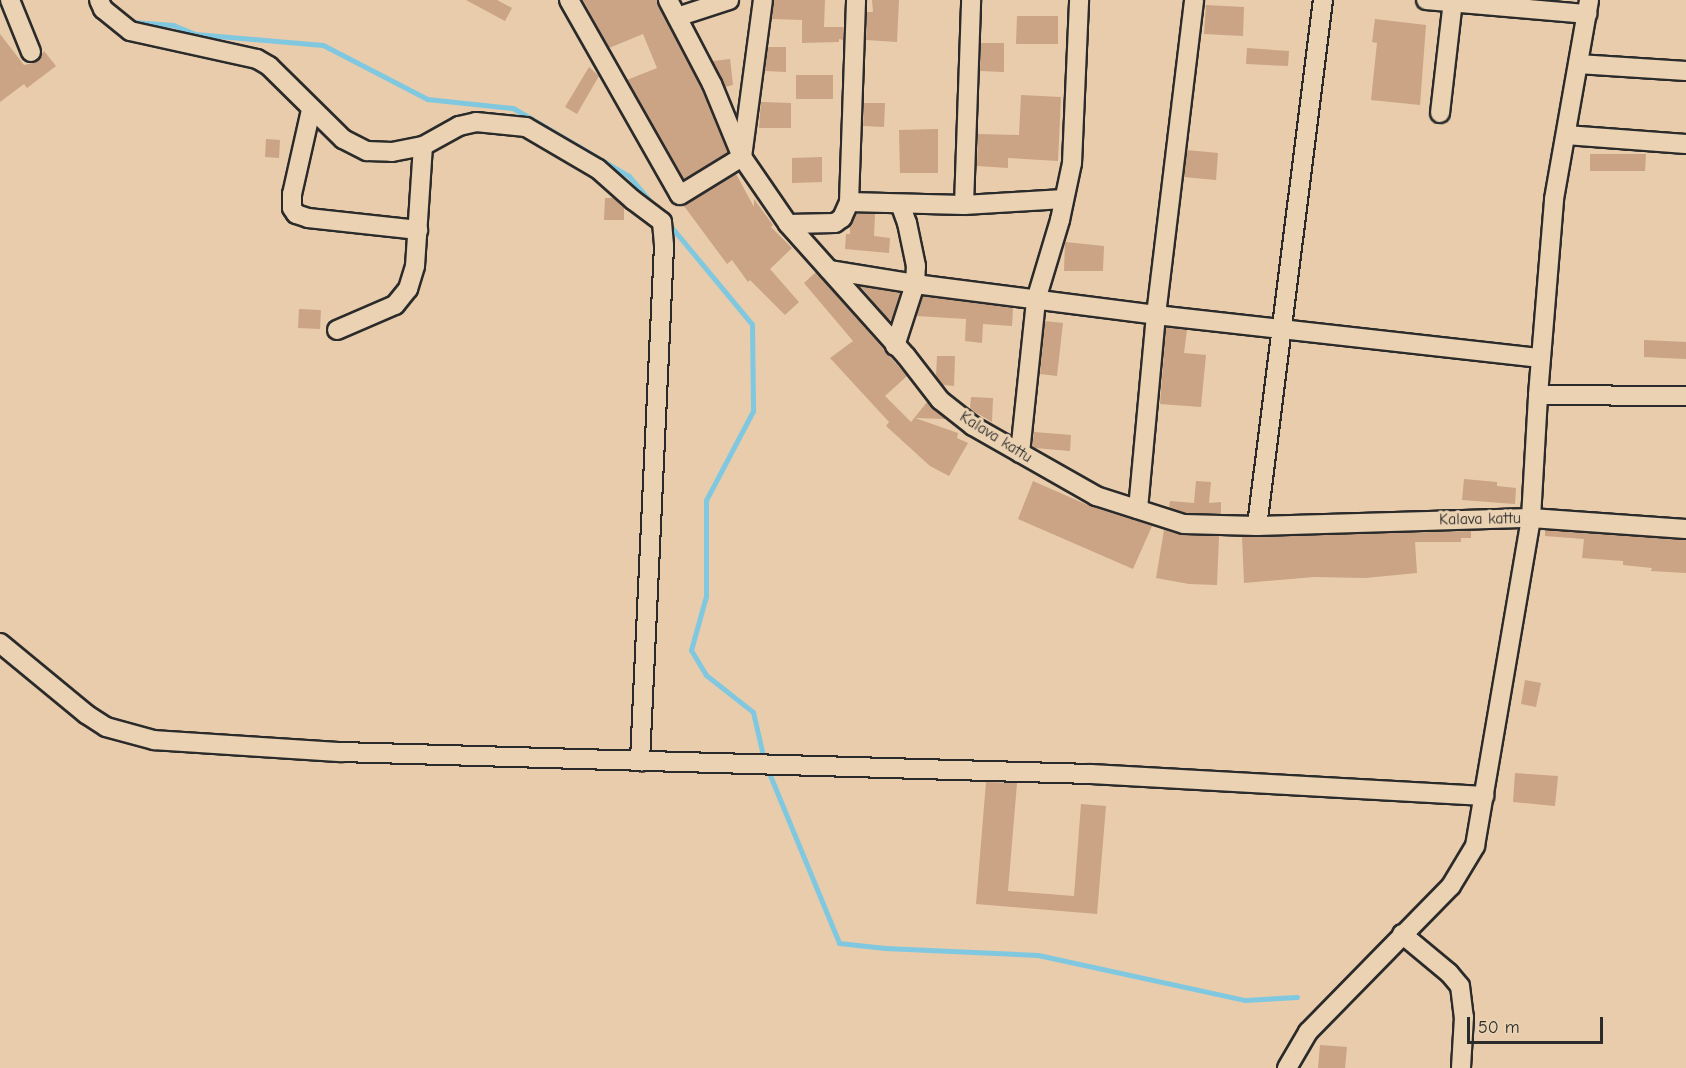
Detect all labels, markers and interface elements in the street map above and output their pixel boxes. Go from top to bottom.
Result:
street label: Kalava kattu [956,407,1036,467]
street label: Kalava kattu [1439,509,1521,529]
scale bar [1470,1005,1606,1043]
text: 50 m [1478,1017,1520,1038]

